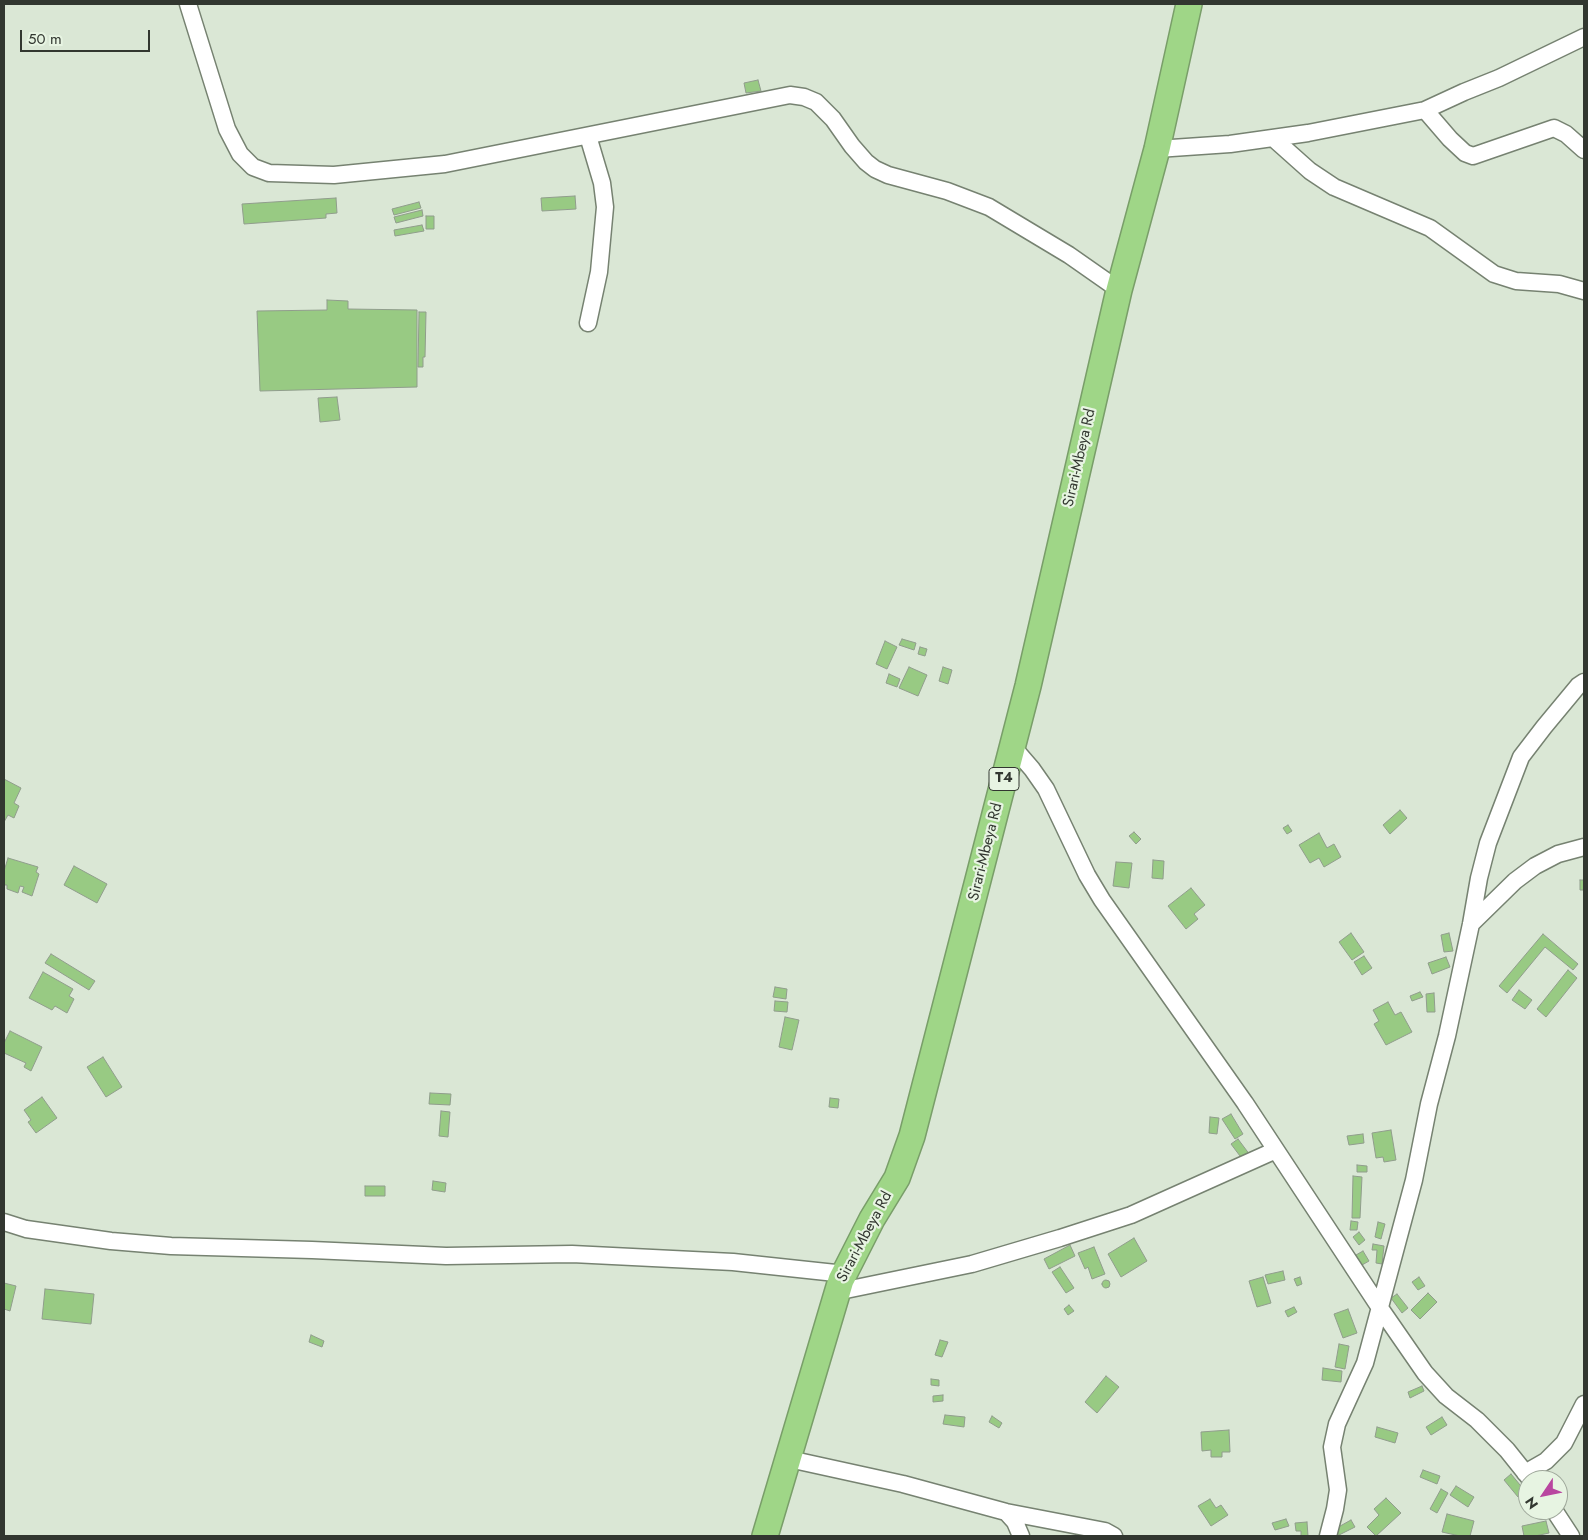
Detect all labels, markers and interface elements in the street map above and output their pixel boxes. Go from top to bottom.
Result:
scale bar [22,20,152,52]
text: 50 m [28,28,62,50]
street label: Sirari-Mbeya Rd [1060,407,1100,509]
road number: T4 [989,768,1019,791]
street label: Sirari-Mbeya Rd [965,801,1007,903]
street label: Sirari-Mbeya Rd [834,1189,896,1285]
north arrow [1518,1470,1568,1520]
text: N [1520,1493,1543,1513]

